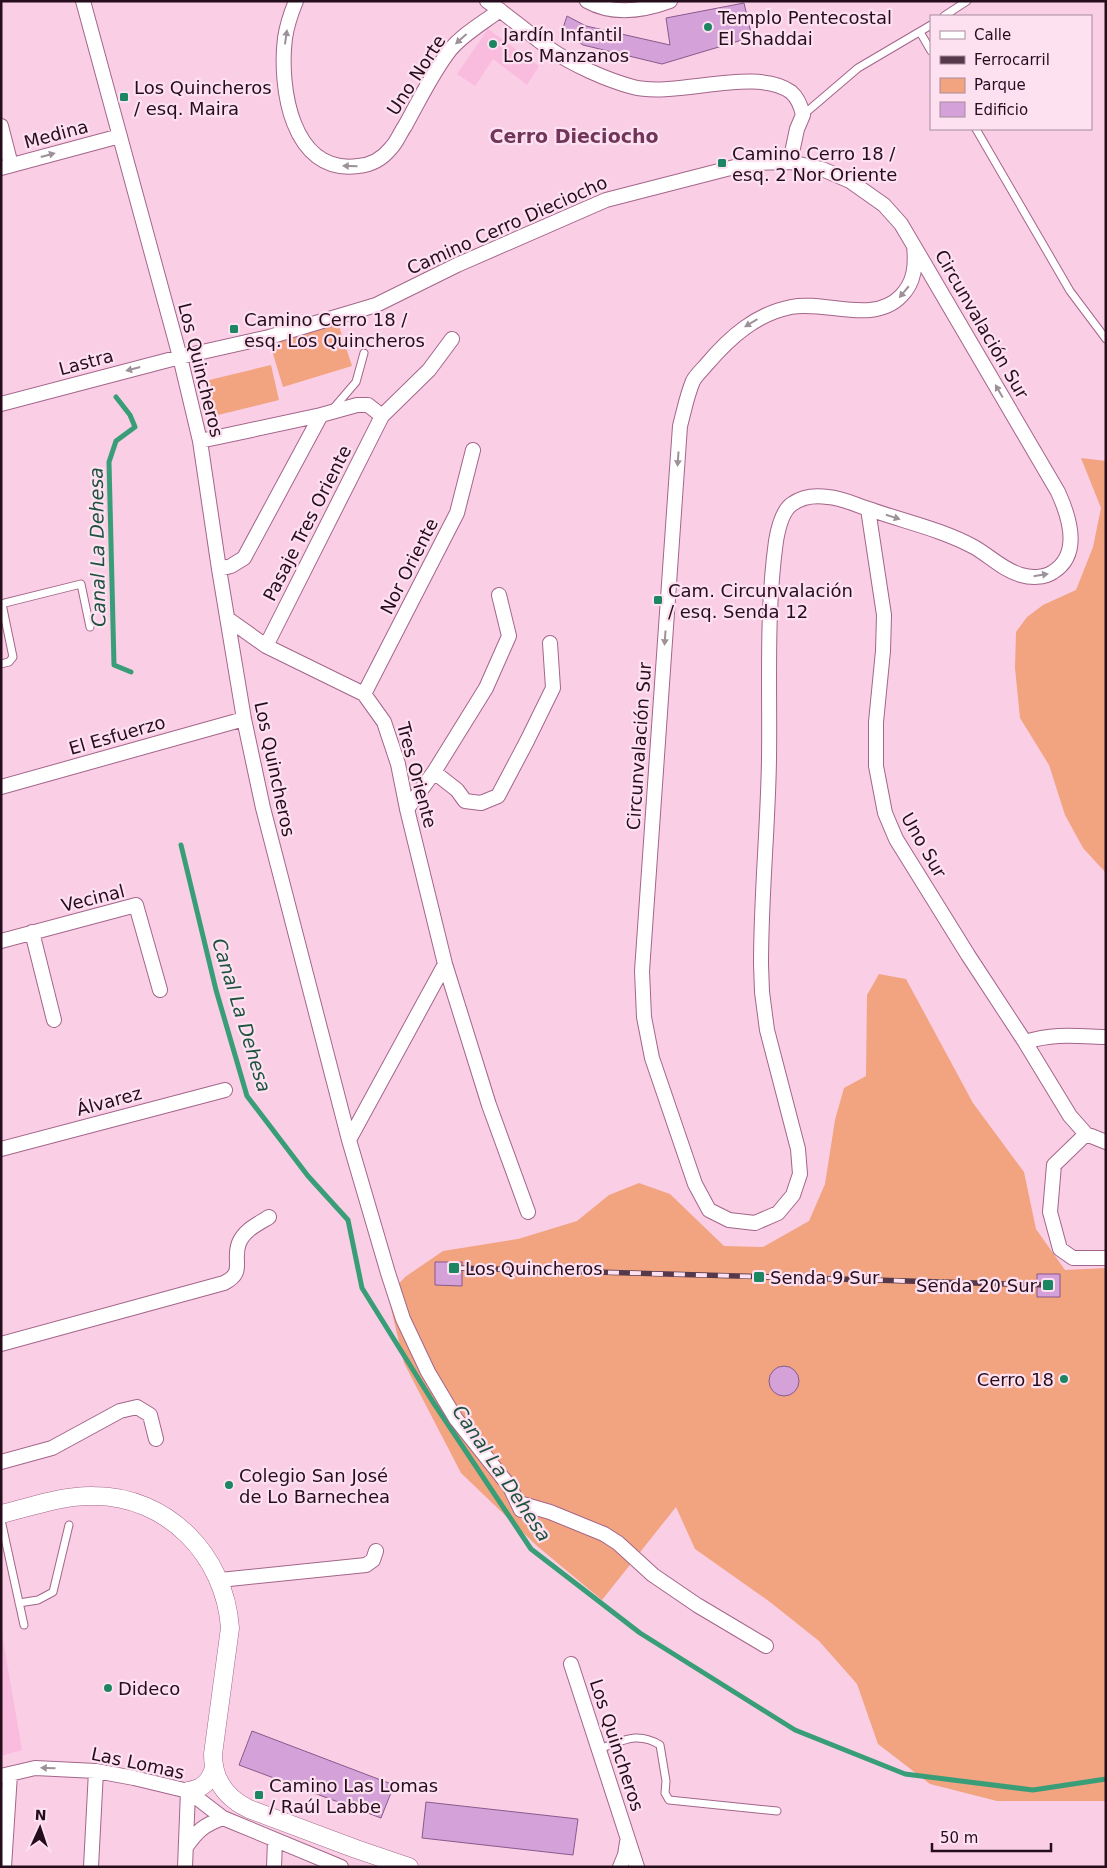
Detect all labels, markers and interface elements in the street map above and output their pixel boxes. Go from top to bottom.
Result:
place label: Templo Pentecostal El Shaddai [717,7,892,49]
legend [930,15,1092,130]
marker: Templo Pentecostal El Shaddai [702,21,714,33]
place label: Jardín Infantil Los Manzanos [502,24,629,66]
text: Calle [974,26,1011,44]
one-way arrow [282,29,290,45]
street label: Uno Norte [382,31,450,119]
one-way arrow [455,33,467,44]
marker: Jardín Infantil Los Manzanos [487,38,499,50]
text: Ferrocarril [974,51,1050,69]
text: Parque [974,76,1026,94]
place label: Los Quincheros / esq. Maira [134,77,272,119]
marker: Los Quincheros / esq. Maira [118,91,130,103]
text: Edificio [974,101,1028,119]
street label: Medina [22,115,90,153]
district label: Cerro Dieciocho [489,125,659,147]
place label: Camino Cerro 18 / esq. 2 Nor Oriente [732,143,897,185]
one-way arrow [41,151,56,159]
marker: Camino Cerro 18 / esq. 2 Nor Oriente [716,157,728,169]
one-way arrow [341,162,357,170]
street label: Camino Cerro Dieciocho [404,171,610,279]
street label: Circunvalación Sur [931,246,1033,403]
one-way arrow [899,285,910,298]
street label: Los Quincheros [174,301,228,439]
place label: Camino Cerro 18 / esq. Los Quincheros [244,309,425,351]
one-way arrow [745,318,758,327]
marker: Camino Cerro 18 / esq. Los Quincheros [228,323,240,335]
street label: Lastra [56,345,116,379]
one-way arrow [126,366,141,374]
one-way arrow [995,384,1004,397]
street label: Pasaje Tres Oriente [259,442,355,604]
one-way arrow [674,451,682,467]
water label: Canal La Dehesa [85,467,109,627]
one-way arrow [885,514,900,521]
street label: Nor Oriente [376,515,442,617]
one-way arrow [1034,571,1050,579]
place label: Cam. Circunvalación / esq. Senda 12 [668,580,853,622]
marker: Cam. Circunvalación / esq. Senda 12 [652,594,664,606]
one-way arrow [661,631,669,647]
street label: Circunvalación Sur [623,661,655,831]
street label: Los Quincheros [250,700,300,838]
street label: El Esfuerzo [66,711,168,759]
street label: Tres Oriente [393,719,441,830]
street label: Uno Sur [897,809,951,882]
street label: Vecinal [59,880,127,916]
water label: Canal La Dehesa [208,935,276,1095]
street label: Álvarez [74,1082,144,1120]
place label: Los Quincheros [465,1258,603,1279]
marker: Los Quincheros [447,1261,461,1275]
place label: Senda 9 Sur [770,1267,880,1288]
marker: Senda 9 Sur [752,1270,766,1284]
place label: Senda 20 Sur [916,1275,1038,1296]
marker: Senda 20 Sur [1041,1278,1055,1292]
place label: Cerro 18 [977,1369,1054,1390]
marker: Cerro 18 [1058,1373,1070,1385]
water label: Canal La Dehesa [448,1401,556,1545]
place label: Colegio San José de Lo Barnechea [239,1465,390,1507]
marker: Colegio San José de Lo Barnechea [223,1479,235,1491]
street label: Los Quincheros [586,1676,648,1814]
place label: Dideco [118,1678,180,1699]
marker: Dideco [102,1682,114,1694]
street label: Las Lomas [89,1743,187,1783]
one-way arrow [40,1764,56,1772]
place label: Camino Las Lomas / Raúl Labbe [269,1775,438,1817]
marker: Camino Las Lomas / Raúl Labbe [253,1789,265,1801]
north arrow [15,1803,65,1853]
text: N [34,1807,47,1823]
scale bar [932,1820,1051,1852]
text: 50 m [940,1829,978,1847]

